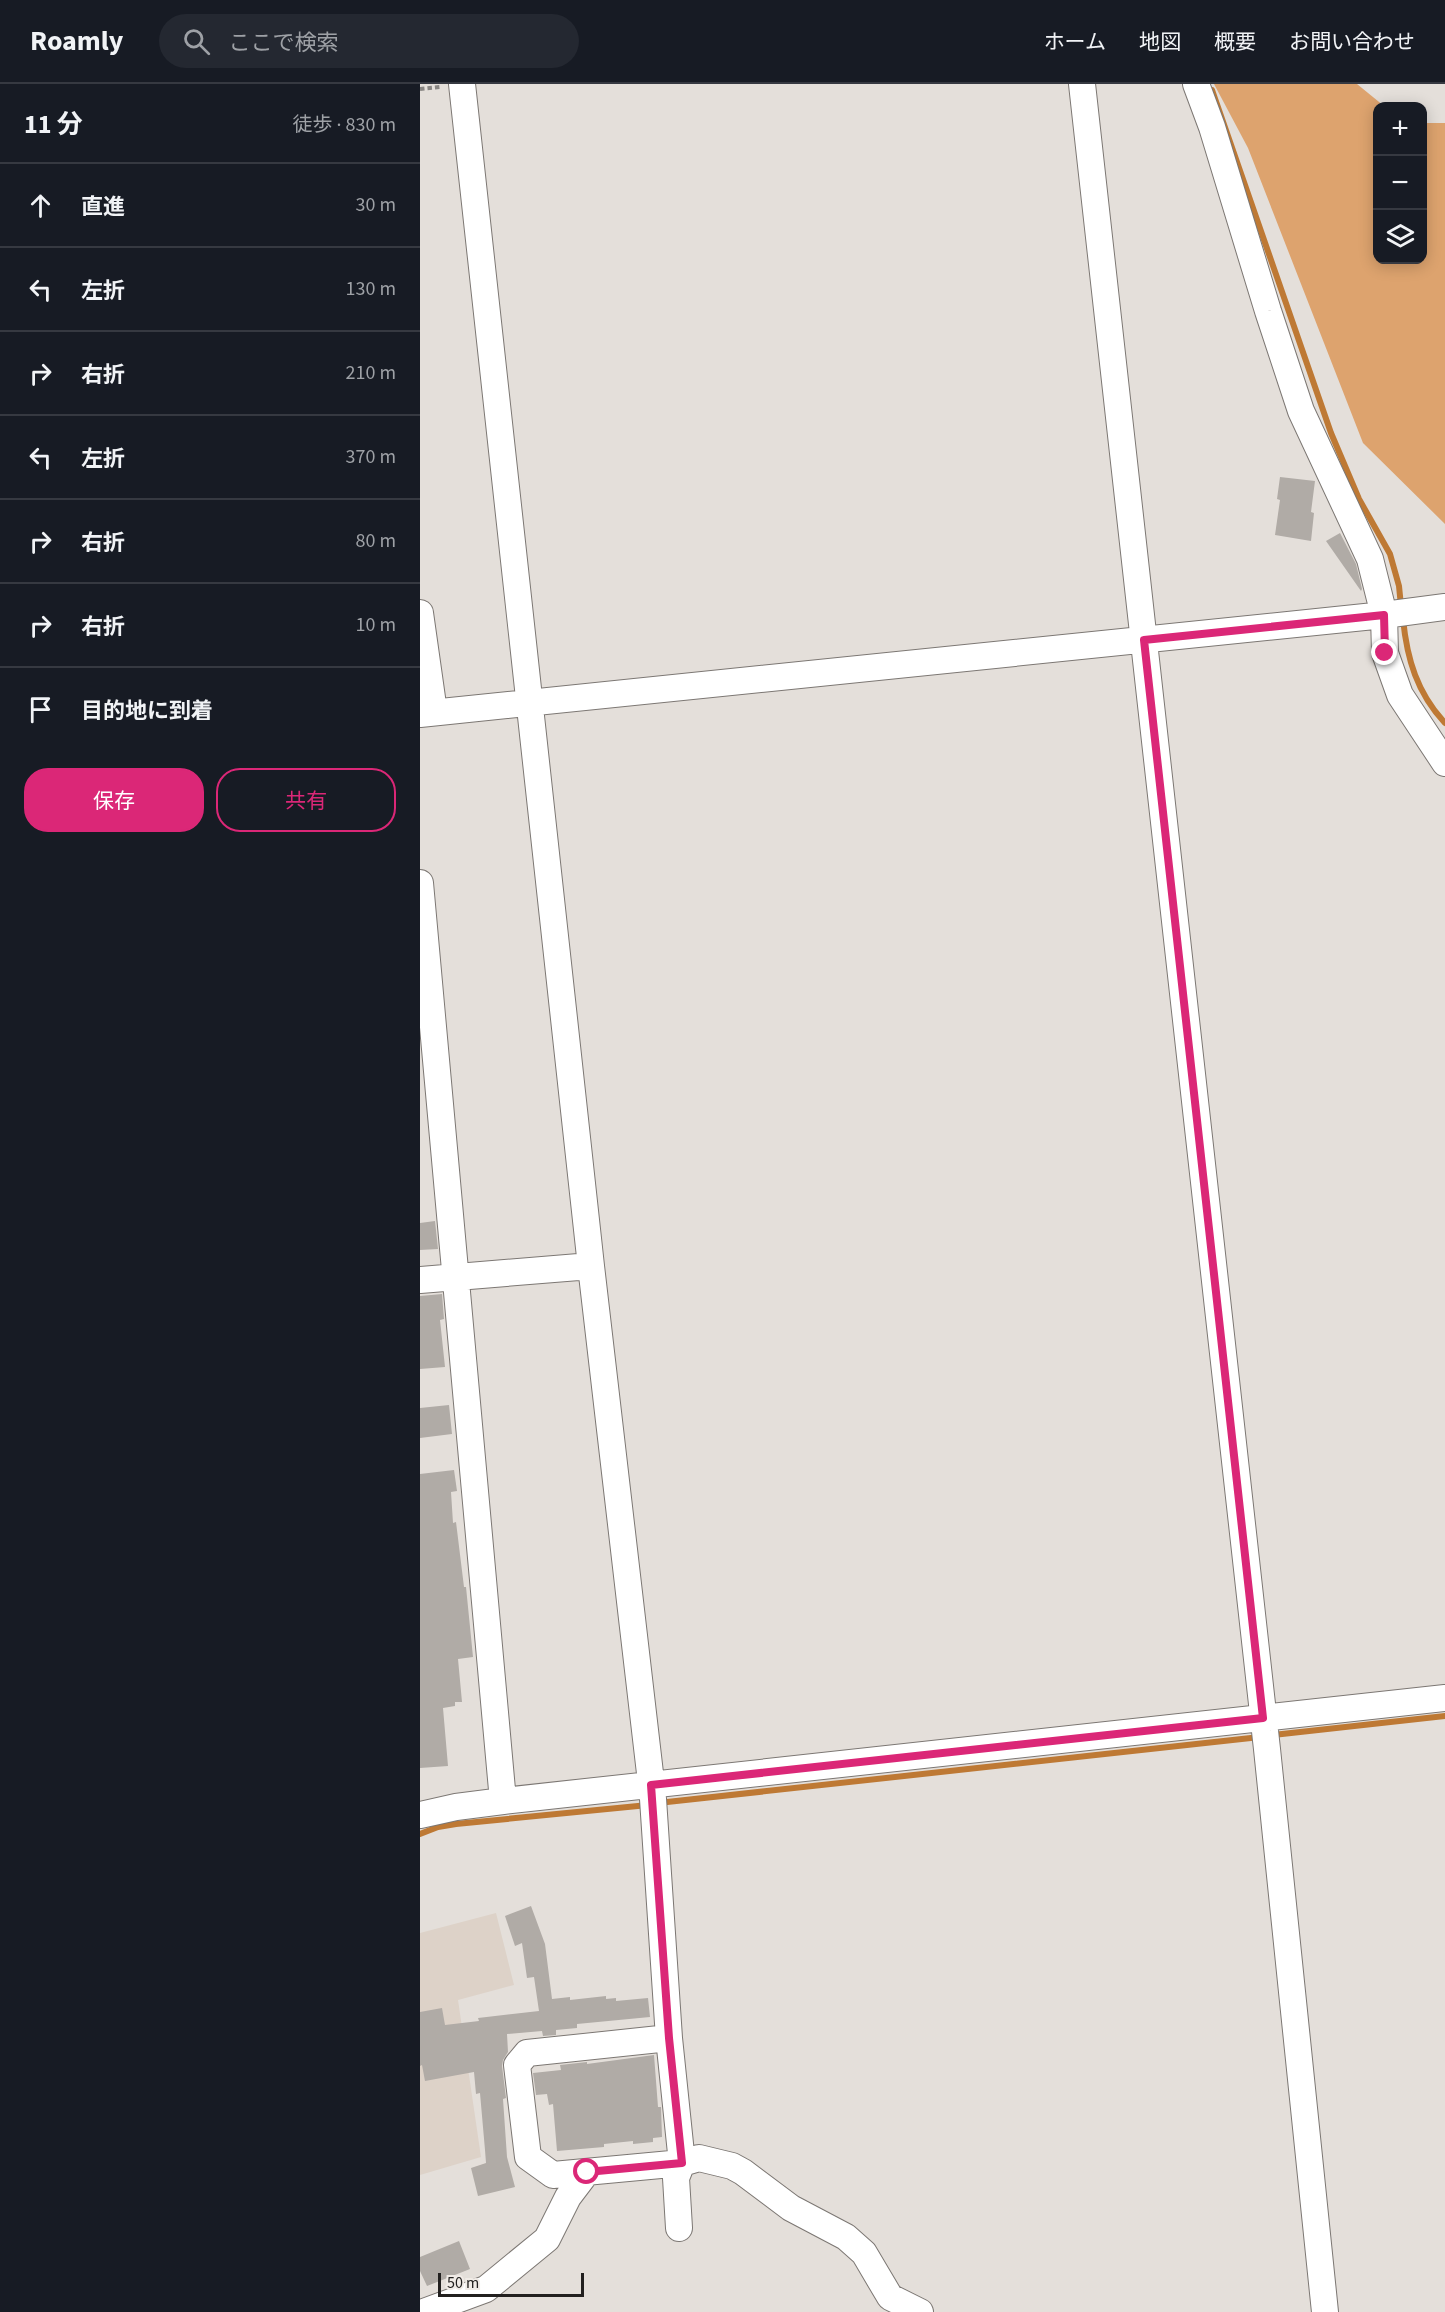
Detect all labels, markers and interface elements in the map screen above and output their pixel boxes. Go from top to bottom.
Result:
search box [159,14,579,68]
text: Roamly [30,21,123,61]
icon: search [180,25,213,58]
text: ここで検索 [228,27,338,59]
text: ホーム [1044,27,1106,57]
text: 地図 [1139,27,1181,57]
text: 概要 [1214,27,1256,57]
text: お問い合わせ [1289,27,1415,57]
map controls [1373,102,1427,264]
button: + [1373,102,1427,156]
text: 11 分 [24,106,83,143]
text: 徒歩 · 830 m [293,111,396,139]
button: − [1373,156,1427,210]
icon: ahead [24,189,57,222]
text: 直進 [81,191,125,223]
text: 30 m [356,191,396,219]
button: layers [1373,210,1427,264]
icon: left [24,273,57,306]
text: 左折 [81,275,125,307]
text: 130 m [346,275,396,303]
icon: right [24,357,57,390]
text: 右折 [81,359,125,391]
text: 210 m [346,359,396,387]
icon: left [24,441,57,474]
text: 左折 [81,443,125,475]
text: 370 m [346,443,396,471]
icon: right [24,525,57,558]
text: 右折 [81,527,125,559]
text: 80 m [356,527,396,555]
icon: right [24,609,57,642]
text: 右折 [81,611,125,643]
text: 10 m [356,611,396,639]
route end [1371,639,1397,665]
icon: arrive [24,693,57,726]
text: 目的地に到着 [81,695,213,727]
button: 保存 [24,768,204,832]
button: 共有 [216,768,396,832]
route start [573,2158,599,2184]
scale bar [438,2270,584,2298]
text: 50 m [447,2272,479,2294]

